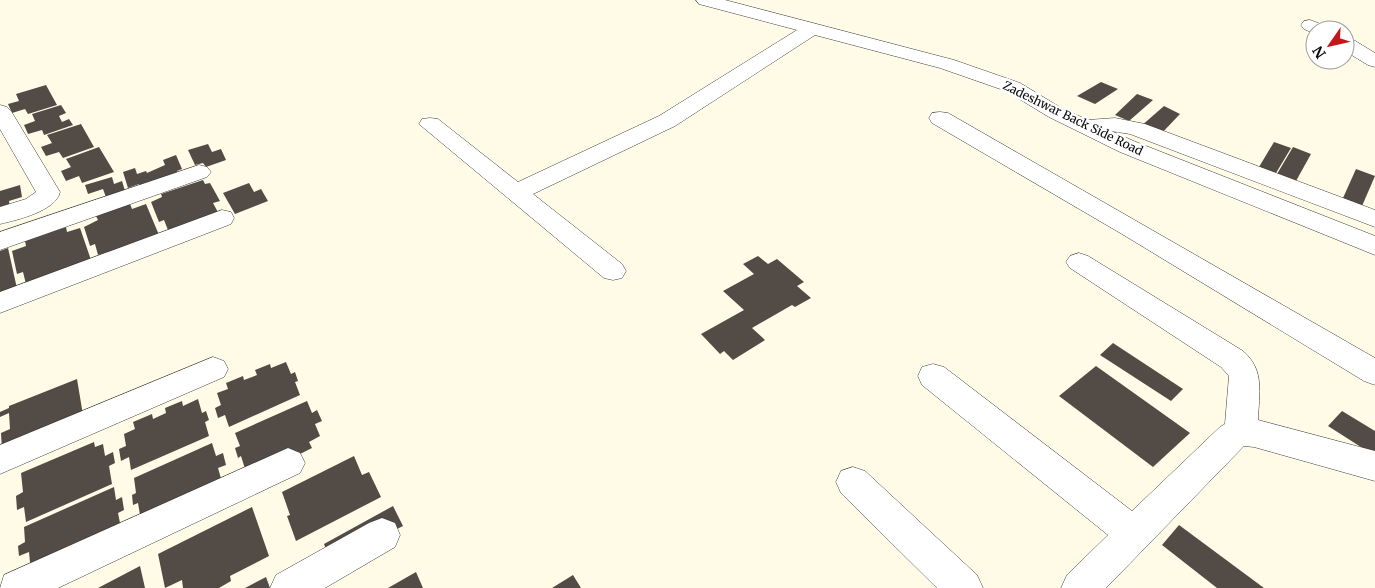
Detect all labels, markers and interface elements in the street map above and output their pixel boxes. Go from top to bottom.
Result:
north arrow [1305,20,1355,70]
text: N [1309,43,1330,62]
street label: Zadeshwar Back Side Road [1001,78,1145,158]

